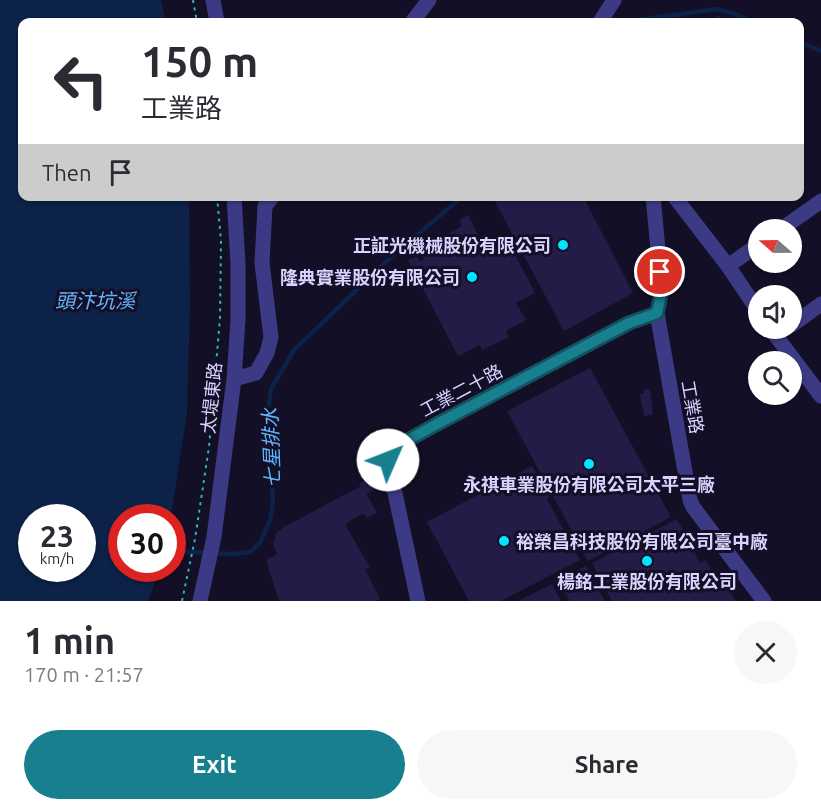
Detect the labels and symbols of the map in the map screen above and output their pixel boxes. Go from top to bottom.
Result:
north arrow [748,219,802,273]
place label: 正証光機械股份有限公司 [353,235,551,255]
marker: 正証光機械股份有限公司 [556,238,570,252]
pin [634,246,685,297]
place label: 隆典實業股份有限公司 [280,267,460,287]
marker: 隆典實業股份有限公司 [465,270,479,284]
water label: 頭汴坑溪 [55,289,138,312]
street label: 工業二十路 [417,360,505,420]
street label: 太堤東路 [197,361,225,435]
street label: 工業路 [678,379,708,435]
water label: 七星排水 [258,407,284,488]
position arrow [356,428,420,492]
marker: 永祺車業股份有限公司太平三廠 [582,457,596,471]
place label: 永祺車業股份有限公司太平三廠 [463,474,715,494]
speed limit sign: 30 [108,504,186,582]
place label: 裕榮昌科技股份有限公司臺中廠 [516,531,768,551]
marker: 裕榮昌科技股份有限公司臺中廠 [497,534,511,548]
marker: 楊銘工業股份有限公司 [640,554,654,568]
place label: 楊銘工業股份有限公司 [557,571,737,591]

